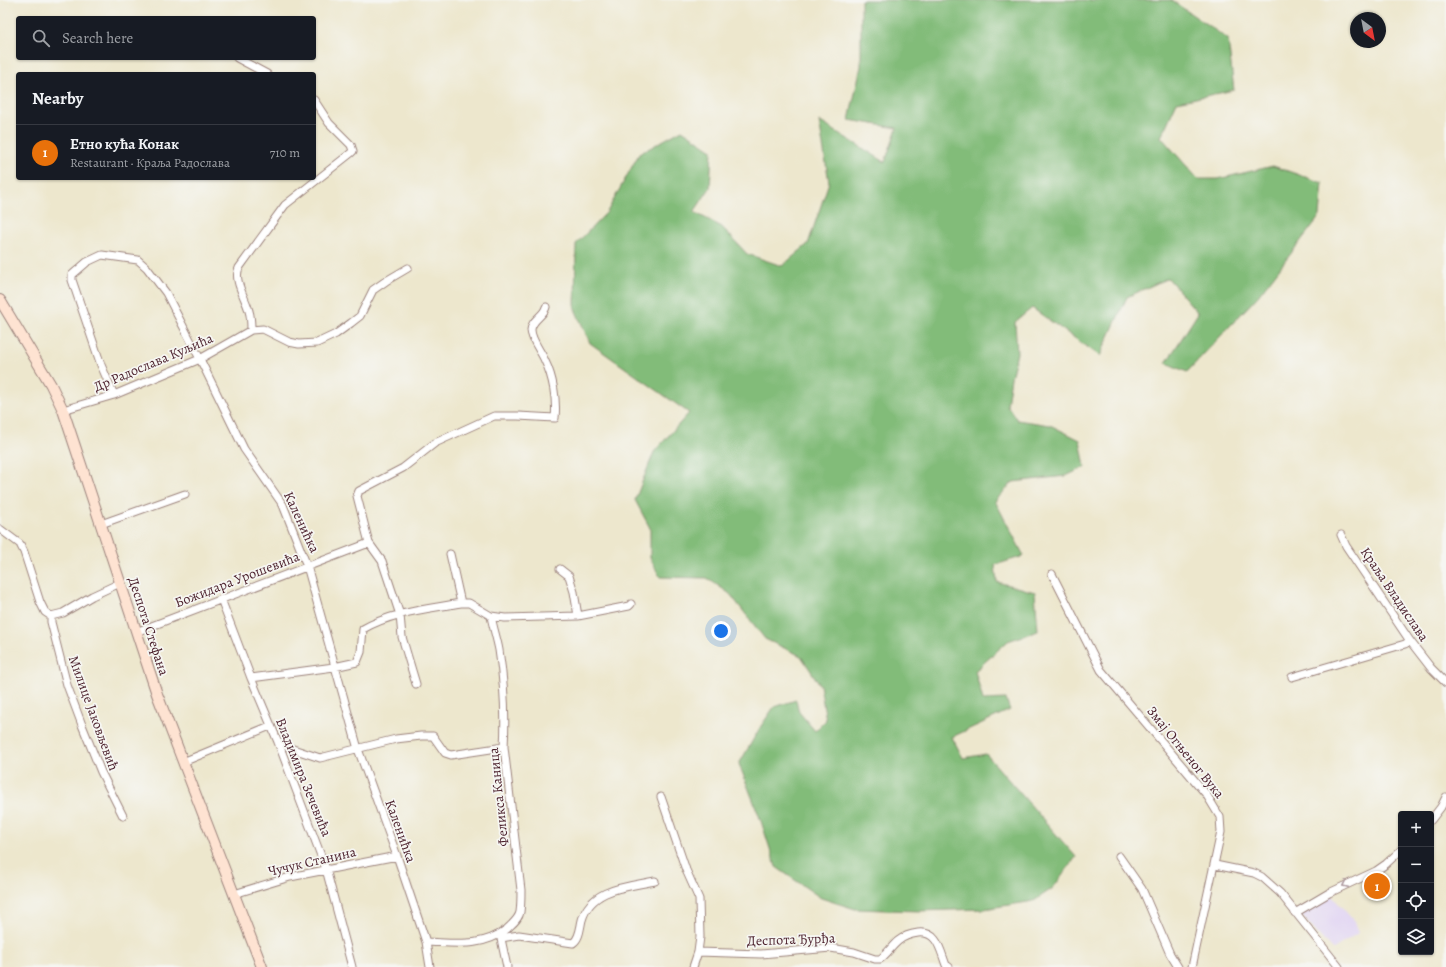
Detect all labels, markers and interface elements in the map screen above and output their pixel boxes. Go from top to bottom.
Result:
north arrow [1350,12,1386,48]
search box [16,16,316,60]
icon: search [30,27,52,49]
text: Search here [62,28,133,48]
text: Nearby [32,87,83,110]
text: Етно кућа Конак [70,134,179,154]
text: 1 [43,144,47,161]
text: 710 m [270,144,300,161]
text: Restaurant · Краља Радослава [70,154,230,171]
street label: Др Радослава Куљића [90,328,216,396]
street label: Каленићка [279,488,324,557]
street label: Краља Владислава [1356,543,1434,646]
street label: Божидара Урошевића [172,547,303,612]
street label: Деспота Стефана [124,574,174,678]
your location [711,621,731,641]
street label: Милице Јаковљевић [64,653,123,774]
street label: Змај Огњеног Вука [1143,702,1229,803]
street label: Владимира Зечевића [271,715,336,840]
street label: Феликса Каница [484,746,513,847]
street label: Каленићка [380,797,421,866]
map controls [1398,811,1434,955]
button: + [1398,811,1434,847]
street label: Чучук Станина [266,842,359,881]
button: − [1398,847,1434,883]
pin: 1 [1364,871,1390,901]
one-way arrow [1342,880,1349,888]
button: locate [1398,883,1434,919]
button: layers [1398,919,1434,955]
street label: Деспота Ђурђа [746,928,836,951]

